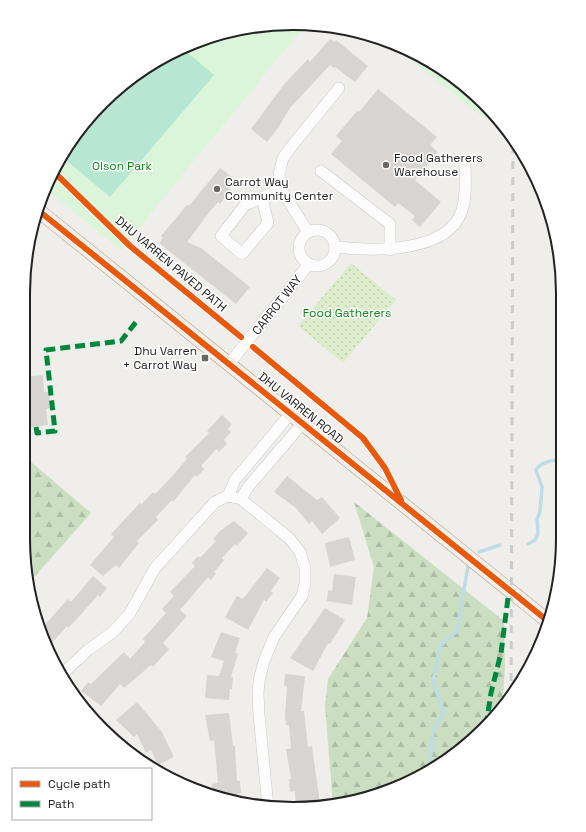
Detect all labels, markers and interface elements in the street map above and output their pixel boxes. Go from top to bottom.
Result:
place label: Food Gatherers Warehouse [394,150,483,180]
park label: Olson Park [92,158,153,174]
marker: Food Gatherers Warehouse [381,160,391,170]
place label: Carrot Way Community Center [225,174,334,204]
marker: Carrot Way Community Center [212,184,222,194]
street label: DHU VARREN PAVED PATH [112,213,230,315]
street label: CARROT WAY [249,271,306,338]
park label: Food Gatherers [303,305,391,321]
place label: Dhu Varren + Carrot Way [123,343,197,373]
marker: Dhu Varren + Carrot Way [200,353,210,363]
street label: DHU VARREN ROAD [255,369,347,447]
legend [12,768,152,820]
text: Cycle path [48,776,110,792]
text: Path [48,796,74,812]

